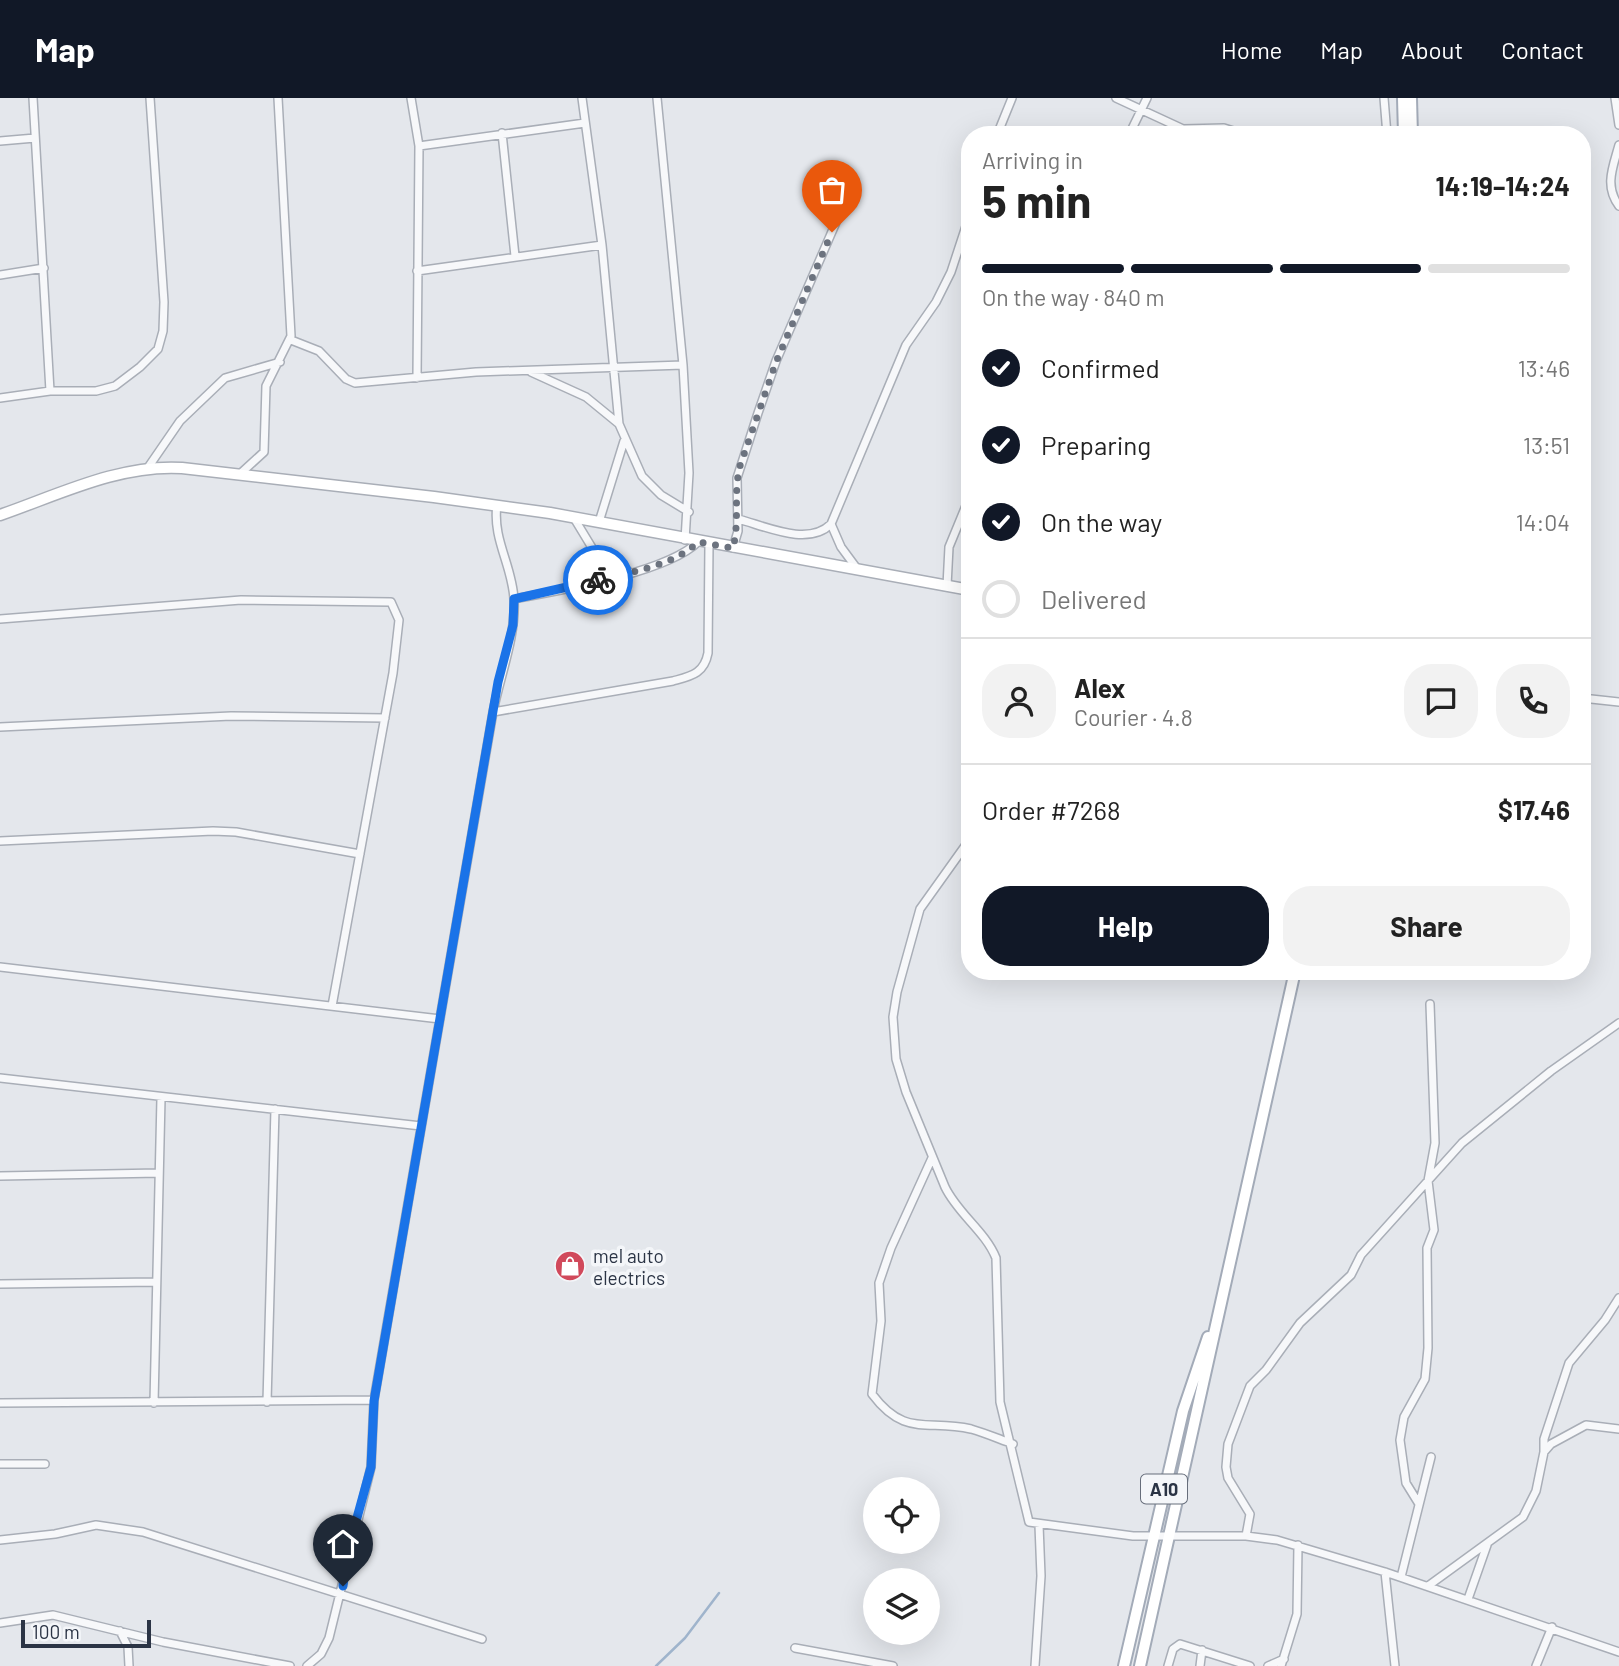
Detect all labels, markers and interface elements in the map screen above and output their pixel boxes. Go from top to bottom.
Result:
text: Map [35,29,95,69]
text: Home [1221,35,1282,64]
text: Map [1320,35,1363,64]
text: About [1401,35,1463,64]
text: Contact [1501,35,1584,64]
text: Arriving in [982,146,1083,174]
pin [802,160,862,232]
text: 14:19–14:24 [1436,170,1570,201]
icon: bag [813,171,851,209]
text: 5 min [982,172,1091,227]
text: On the way · 840 m [982,283,1165,311]
icon: check [982,349,1020,387]
text: Confirmed [1041,352,1160,383]
text: 13:46 [1518,354,1570,382]
icon: check [982,426,1020,464]
text: Preparing [1041,429,1151,460]
text: 13:51 [1523,431,1570,459]
icon: check [982,503,1020,541]
text: On the way [1041,506,1162,537]
text: 14:04 [1516,508,1570,536]
courier [563,545,633,615]
icon: bike [579,561,617,599]
text: Delivered [1041,583,1147,614]
button: person [982,664,1056,738]
button: chat [1404,664,1478,738]
button: phone [1496,664,1570,738]
text: Alex [1074,672,1125,703]
text: Courier · 4.8 [1074,703,1193,731]
text: Order #7268 [982,794,1121,825]
text: $17.46 [1498,794,1570,825]
button: Help [982,886,1269,966]
button: Share [1283,886,1570,966]
place label: mel auto electrics [593,1244,665,1289]
shop icon: mel auto electrics [553,1249,587,1283]
road number: A10 [1141,1474,1187,1504]
map controls [863,1477,940,1645]
button: locate [863,1477,940,1554]
pin [313,1514,373,1586]
icon: home [324,1525,362,1563]
button: layers [863,1568,940,1645]
scale bar [21,1617,150,1649]
text: 100 m [32,1620,80,1643]

